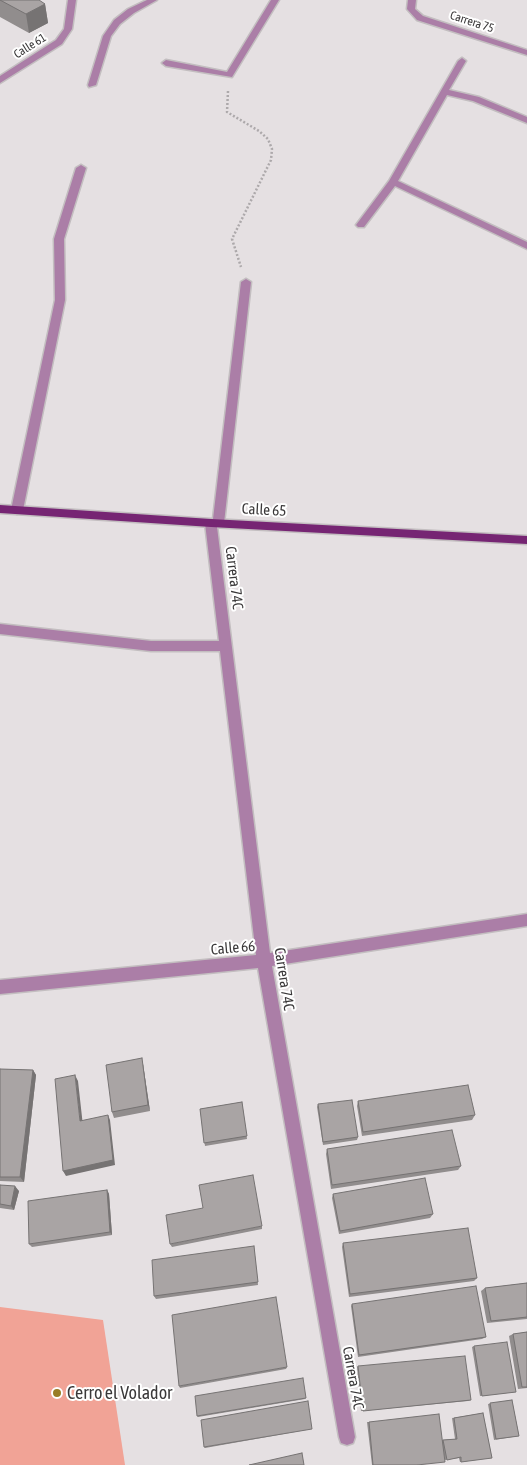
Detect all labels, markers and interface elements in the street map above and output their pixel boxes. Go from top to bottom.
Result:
street label: Carrera 75 [448,8,496,36]
street label: Calle 61 [11,30,49,62]
street label: Calle 65 [241,500,287,520]
street label: Carrera 74C [221,545,247,611]
street label: Calle 66 [210,937,256,959]
street label: Carrera 74C [270,946,298,1012]
street label: Carrera 74C [339,1345,367,1411]
place label: Cerro el Volador [67,1382,172,1404]
marker: Cerro el Volador [51,1387,63,1399]

